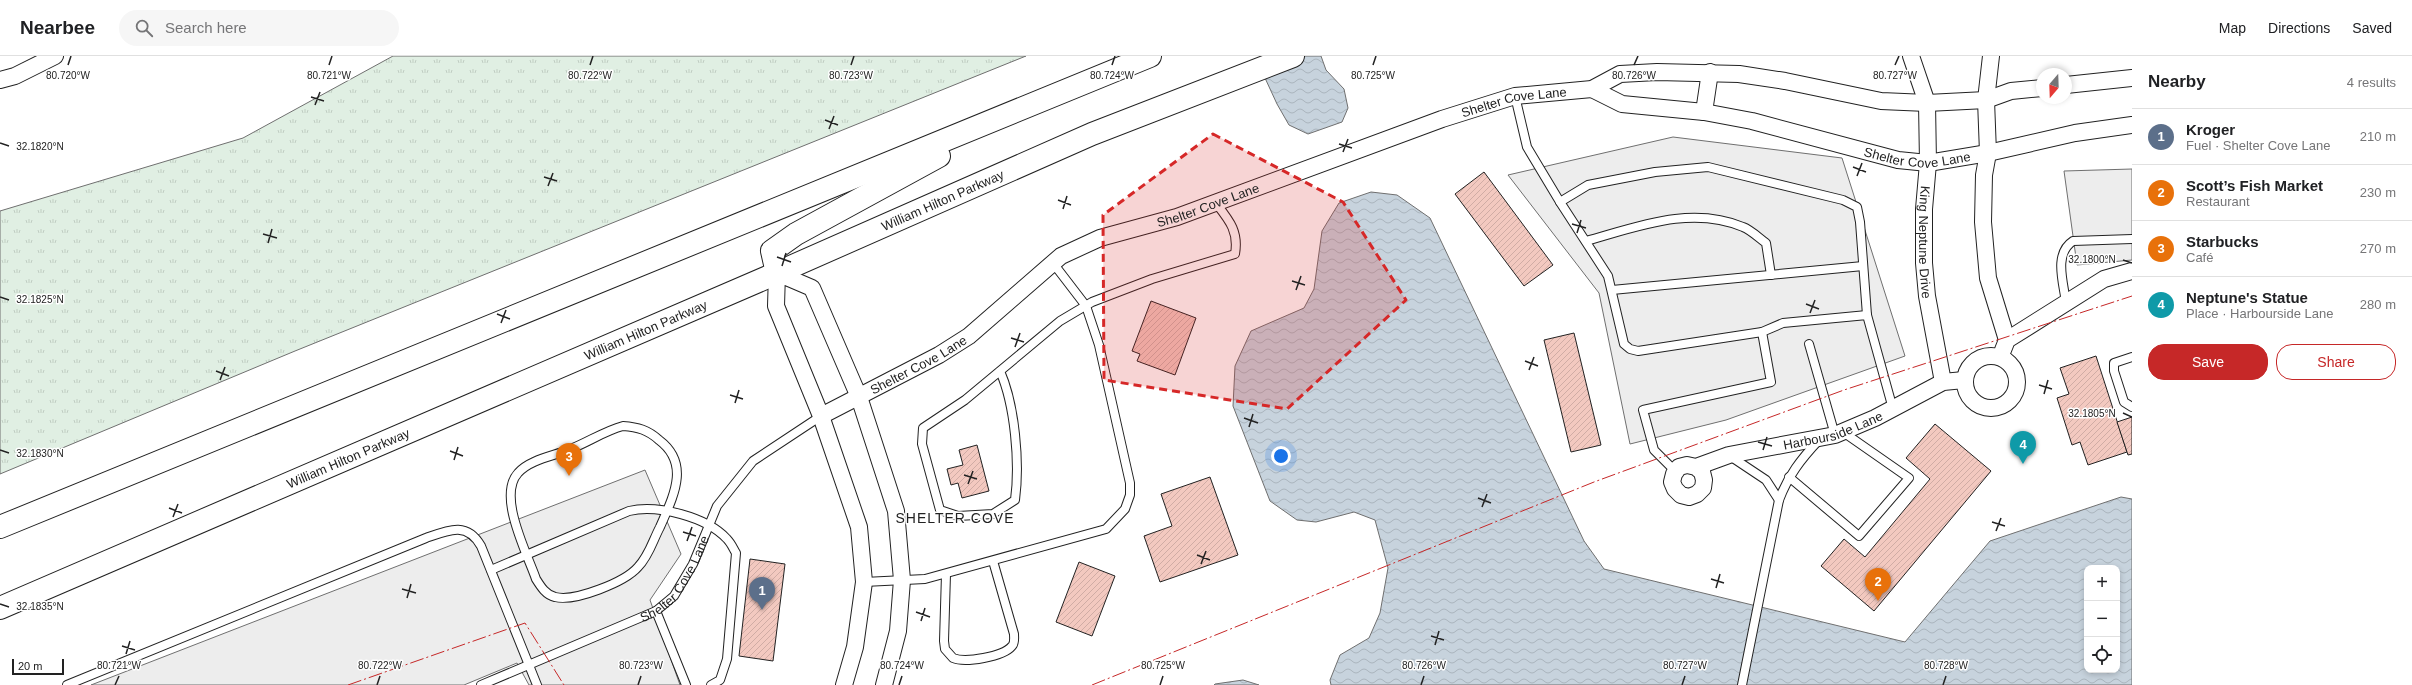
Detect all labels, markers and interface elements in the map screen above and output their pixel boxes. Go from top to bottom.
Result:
search box [119,10,399,46]
text: Nearbee [20,17,95,38]
icon: search [133,17,155,39]
text: Search here [165,19,247,36]
text: Map [2219,20,2246,36]
text: Directions [2268,20,2330,36]
text: Saved [2352,20,2392,36]
north arrow [2036,68,2072,104]
text: 80.720°W [46,70,91,81]
text: 80.721°W [307,70,352,81]
text: 80.722°W [568,70,613,81]
text: 80.723°W [829,70,874,81]
text: 80.724°W [1090,70,1135,81]
text: 80.725°W [1351,70,1396,81]
text: 80.726°W [1612,70,1657,81]
text: 80.727°W [1873,70,1918,81]
text: Nearby [2148,72,2206,91]
text: 4 results [2347,75,2396,90]
street label: Shelter Cove Lane [1459,84,1567,120]
text: Kroger [2186,121,2235,138]
text: 1 [2157,129,2165,144]
text: 210 m [2360,129,2396,144]
text: Fuel · Shelter Cove Lane [2186,138,2331,153]
text: 32.1820°N [16,141,64,152]
street label: Shelter Cove Lane [1862,144,1972,171]
street label: William Hilton Parkway [879,166,1006,234]
text: Scott’s Fish Market [2186,177,2323,194]
street label: Shelter Cove Lane [1155,180,1261,230]
street label: King Neptune Drive [1916,185,1935,299]
text: 2 [2157,185,2165,200]
text: 230 m [2360,185,2396,200]
text: Restaurant [2186,194,2250,209]
text: Starbucks [2186,233,2259,250]
text: 3 [2157,241,2165,256]
text: 270 m [2360,241,2396,256]
text: Café [2186,250,2213,265]
text: 32.1800°N [2068,254,2116,265]
text: Neptune's Statue [2186,289,2308,306]
text: 32.1825°N [16,294,64,305]
street label: William Hilton Parkway [582,296,710,363]
text: 4 [2157,297,2165,312]
text: 280 m [2360,297,2396,312]
text: Place · Harbourside Lane [2186,306,2333,321]
street label: Shelter Cove Lane [867,332,969,397]
button: Save [2148,344,2268,380]
button: Share [2276,344,2396,380]
street label: Harbourside Lane [1782,408,1885,452]
text: 32.1805°N [2068,408,2116,419]
street label: William Hilton Parkway [284,425,412,491]
pin: 4 [2010,431,2036,464]
pin: 3 [556,443,582,476]
your location [1271,446,1291,466]
text: 32.1830°N [16,448,64,459]
district label: SHELTER COVE [895,510,1015,526]
street label: Shelter Cove Lane [638,533,711,624]
map controls [2084,565,2120,673]
button: + [2084,565,2120,601]
pin: 2 [1865,568,1891,601]
pin: 1 [749,577,775,610]
text: 32.1835°N [16,601,64,612]
button: − [2084,601,2120,637]
button: locate [2084,637,2120,673]
scale bar [12,657,64,676]
text: 20 m [18,660,42,672]
text: 80.721°W [97,660,142,671]
text: 80.722°W [358,660,403,671]
text: 80.723°W [619,660,664,671]
text: 80.724°W [880,660,925,671]
text: 80.725°W [1141,660,1186,671]
text: 80.726°W [1402,660,1447,671]
text: 80.727°W [1663,660,1708,671]
text: 80.728°W [1924,660,1969,671]

